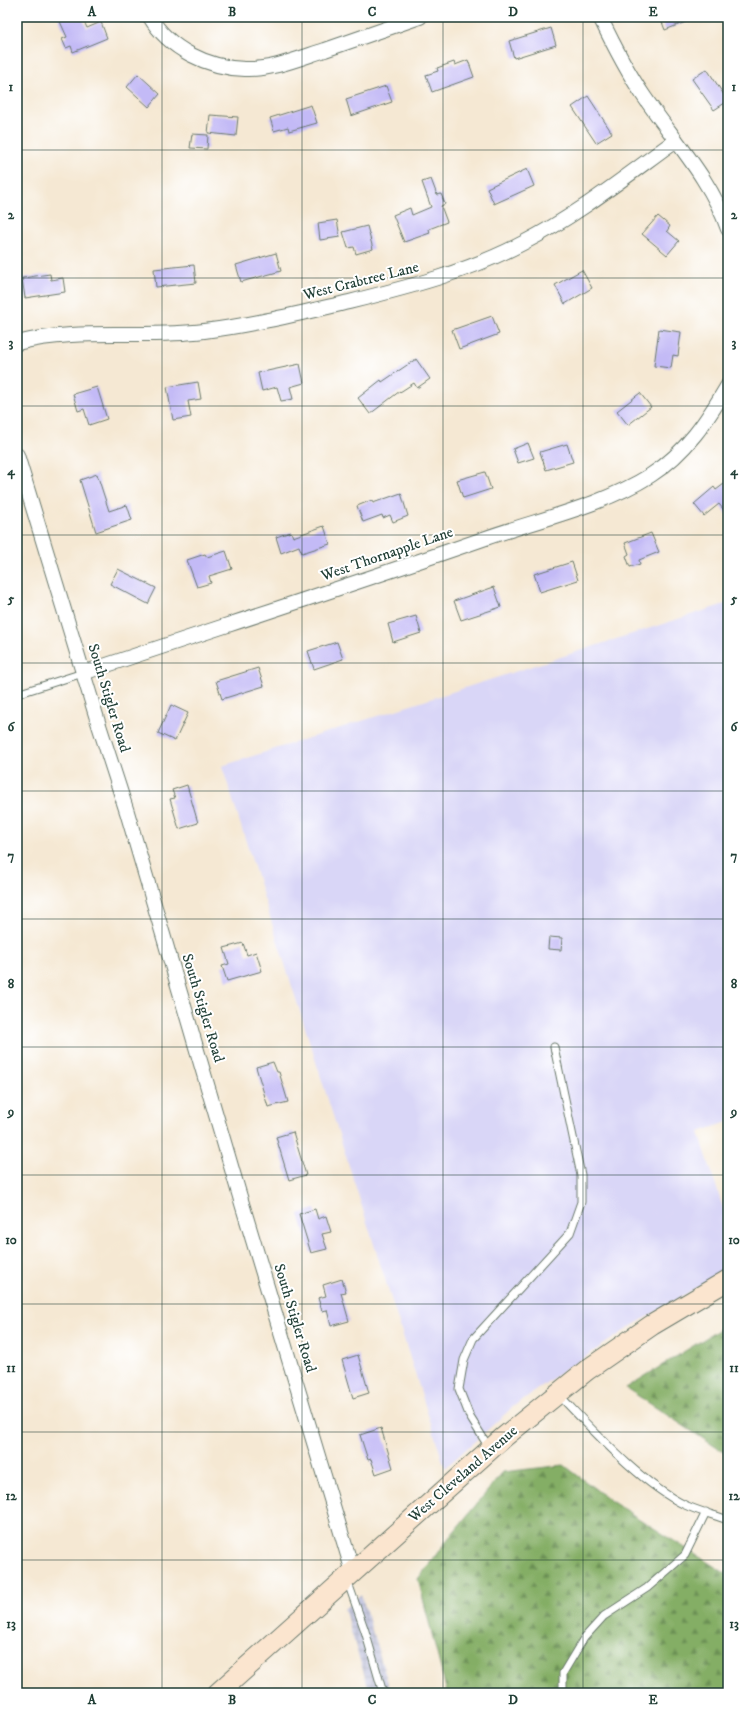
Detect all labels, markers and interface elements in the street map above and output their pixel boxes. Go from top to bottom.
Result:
text: A [87,4,97,20]
text: B [228,4,236,20]
text: C [368,4,377,20]
text: D [508,4,518,20]
text: E [648,4,658,20]
text: 1 [9,79,14,95]
text: 1 [732,79,737,95]
text: 2 [8,207,15,223]
text: 2 [731,207,738,223]
street label: West Crabtree Lane [300,257,421,305]
text: 3 [9,335,14,351]
text: 3 [732,335,737,351]
text: 4 [6,463,15,480]
text: 4 [729,463,738,480]
street label: West Thornapple Lane [317,522,456,586]
text: 5 [7,591,15,607]
text: 5 [730,591,738,607]
street label: South Stigler Road [83,641,135,755]
text: 6 [8,719,16,735]
text: 6 [731,719,739,735]
text: 7 [8,848,15,864]
text: 7 [731,848,738,864]
street label: South Stigler Road [177,951,229,1065]
text: 8 [8,976,15,992]
text: 8 [731,976,738,992]
text: 9 [7,1104,14,1120]
text: 9 [730,1104,737,1120]
text: 10 [5,1232,17,1248]
text: 10 [728,1232,740,1248]
street label: South Stigler Road [269,1261,321,1375]
text: 11 [6,1360,16,1376]
text: 11 [729,1360,739,1376]
street label: West Cleveland Avenue [404,1421,521,1527]
text: 12 [5,1488,17,1504]
text: 12 [728,1488,740,1504]
text: 13 [6,1616,16,1632]
text: 13 [729,1616,739,1632]
text: A [87,1692,97,1708]
text: B [228,1692,236,1708]
text: C [368,1692,377,1708]
text: D [508,1692,518,1708]
text: E [648,1692,658,1708]

